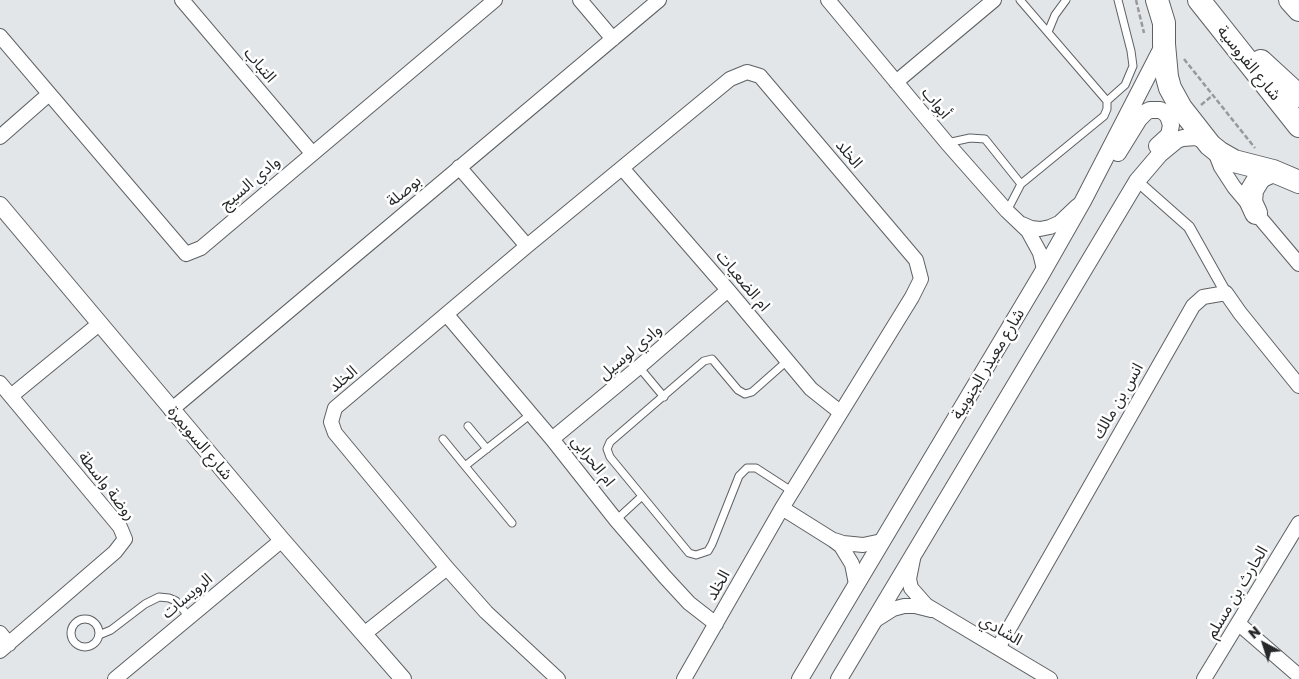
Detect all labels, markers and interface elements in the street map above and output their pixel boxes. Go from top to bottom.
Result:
street label: شارع الفروسية [1213,22,1285,104]
street label: التباب [240,44,280,86]
street label: أبواب [917,83,955,123]
street label: الخلد [832,136,866,172]
street label: وادي السيج [216,152,284,214]
street label: بوصلة [383,171,425,211]
street label: ام الضعيات [712,247,774,315]
street label: شارع معيذر الجنوبية [947,305,1029,423]
street label: وادي لوسيل [594,320,666,384]
street label: انس بن مالك [1089,360,1147,442]
street label: الخلد [325,362,361,396]
street label: شارع السويمرة [164,402,236,484]
street label: ام الحرابي [567,432,619,490]
street label: روضة واسطة [74,448,140,524]
street label: الحارث بن مسلم [1202,542,1272,642]
street label: الخلد [702,567,734,603]
street label: الرويسات [158,569,216,623]
street label: الشادي [976,610,1026,650]
north arrow [1239,619,1289,669]
text: N [1244,622,1264,642]

